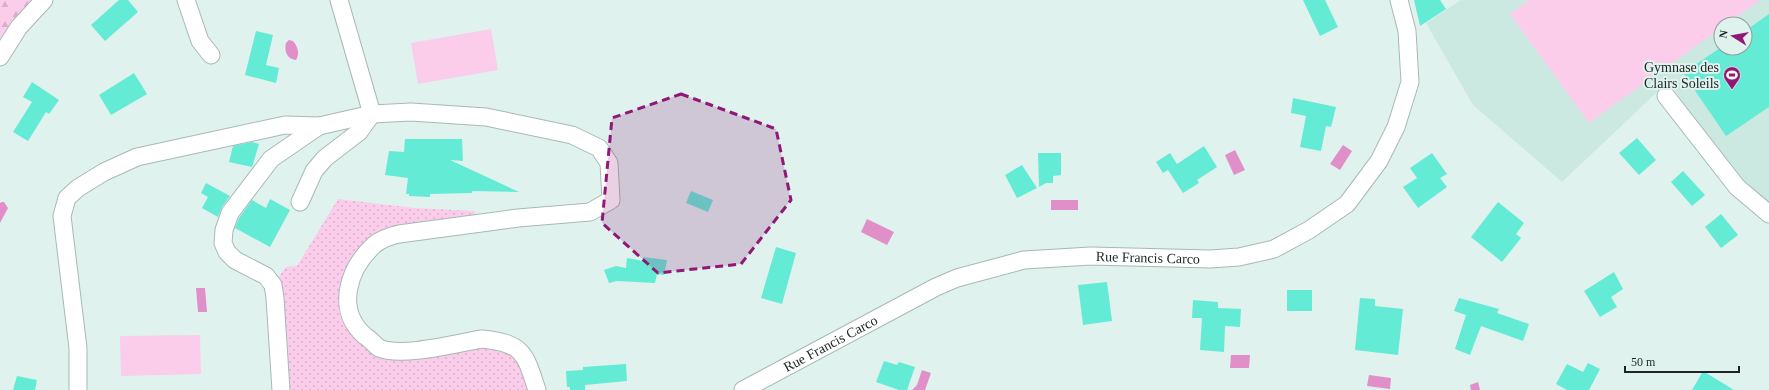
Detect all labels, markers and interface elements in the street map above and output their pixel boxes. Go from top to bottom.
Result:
north arrow [1713,16,1753,56]
text: N [1717,29,1730,39]
place label: Gymnase des Clairs Soleils [1644,60,1719,91]
sports icon: Gymnase des Clairs Soleils [1722,65,1742,90]
street label: Rue Francis Carco [1096,249,1200,266]
street label: Rue Francis Carco [781,312,880,375]
scale bar [1625,348,1739,374]
text: 50 m [1631,355,1656,369]

